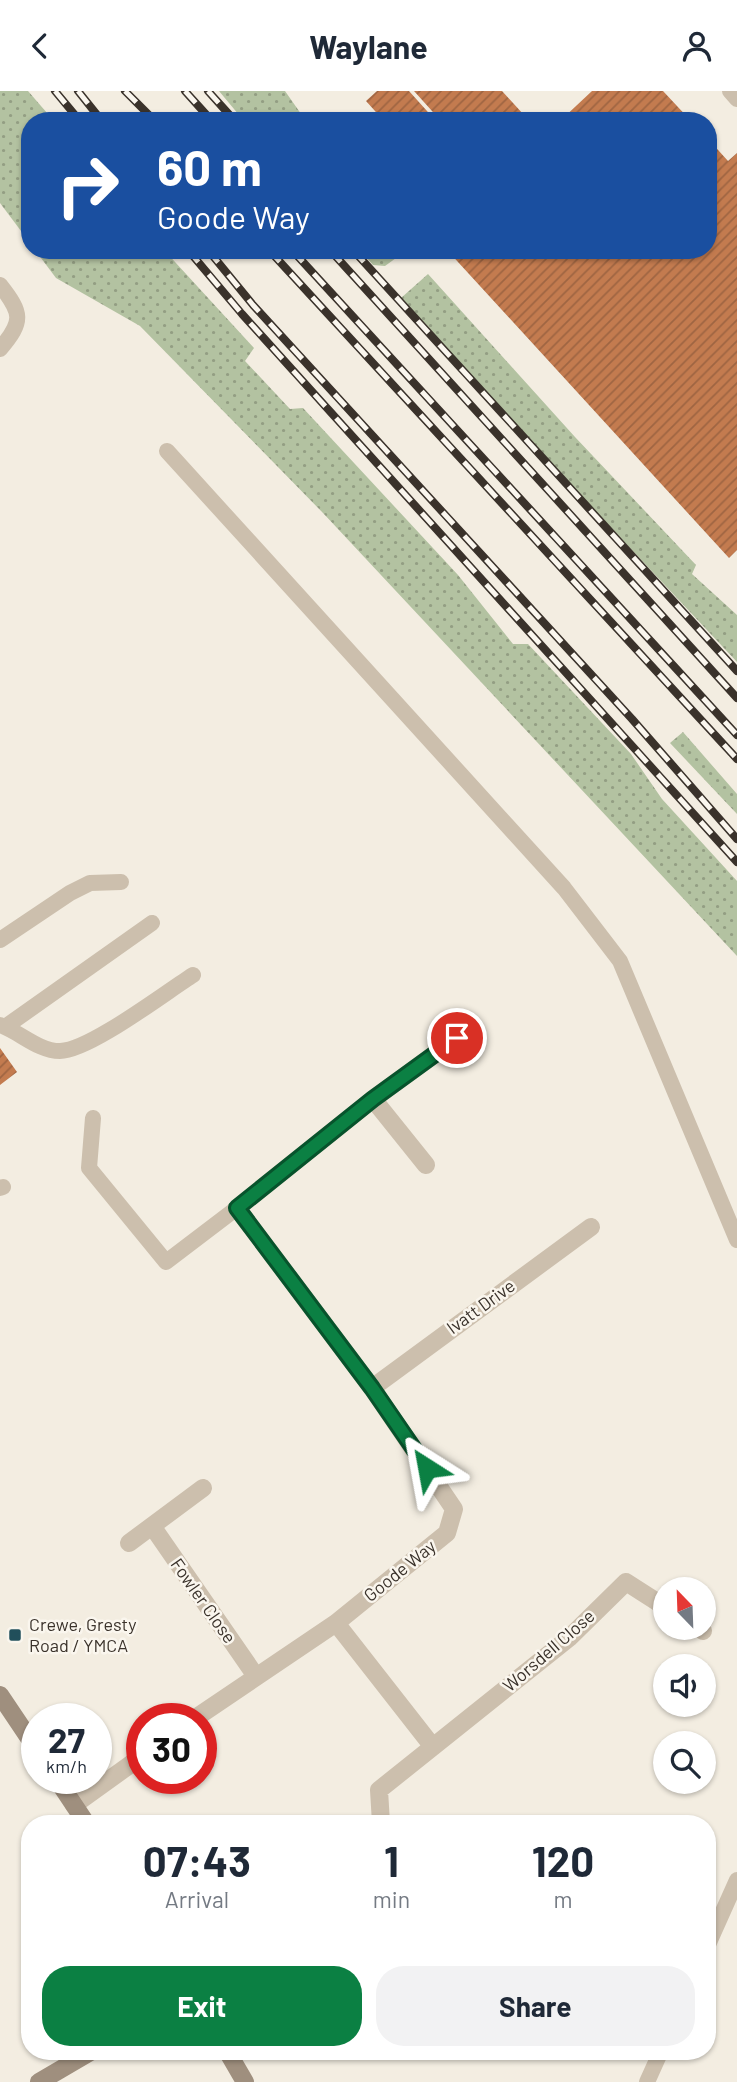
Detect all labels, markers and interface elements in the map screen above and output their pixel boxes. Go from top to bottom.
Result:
icon: back [21,27,59,65]
text: Waylane [309,27,428,65]
icon: person [678,27,716,65]
text: 60 m [157,137,262,196]
icon: right [42,140,133,231]
text: Goode Way [157,197,310,235]
pin [427,1008,487,1068]
icon: arrive [438,1019,476,1057]
street label: Ivatt Drive [442,1274,519,1338]
position arrow [390,1431,464,1505]
street label: Goode Way [359,1535,440,1606]
street label: Fowler Close [166,1554,241,1647]
north arrow [653,1577,716,1640]
map controls [653,1577,716,1794]
street label: Worsdell Close [498,1604,599,1696]
place label: Crewe, Gresty Road / YMCA [29,1613,136,1656]
marker: Crewe, Gresty Road / YMCA [7,1627,23,1643]
button: sound [653,1654,716,1717]
speed limit sign: 30 [126,1703,217,1794]
text: 27 [48,1718,85,1760]
button: search [653,1731,716,1794]
text: km/h [46,1755,87,1777]
text: 07:43 [143,1835,251,1885]
text: 1 [384,1835,399,1885]
text: 120 [532,1835,594,1885]
text: Arrival [165,1885,229,1913]
text: min [373,1885,410,1913]
text: m [553,1885,573,1913]
button: Exit [42,1966,362,2046]
button: Share [376,1966,695,2046]

